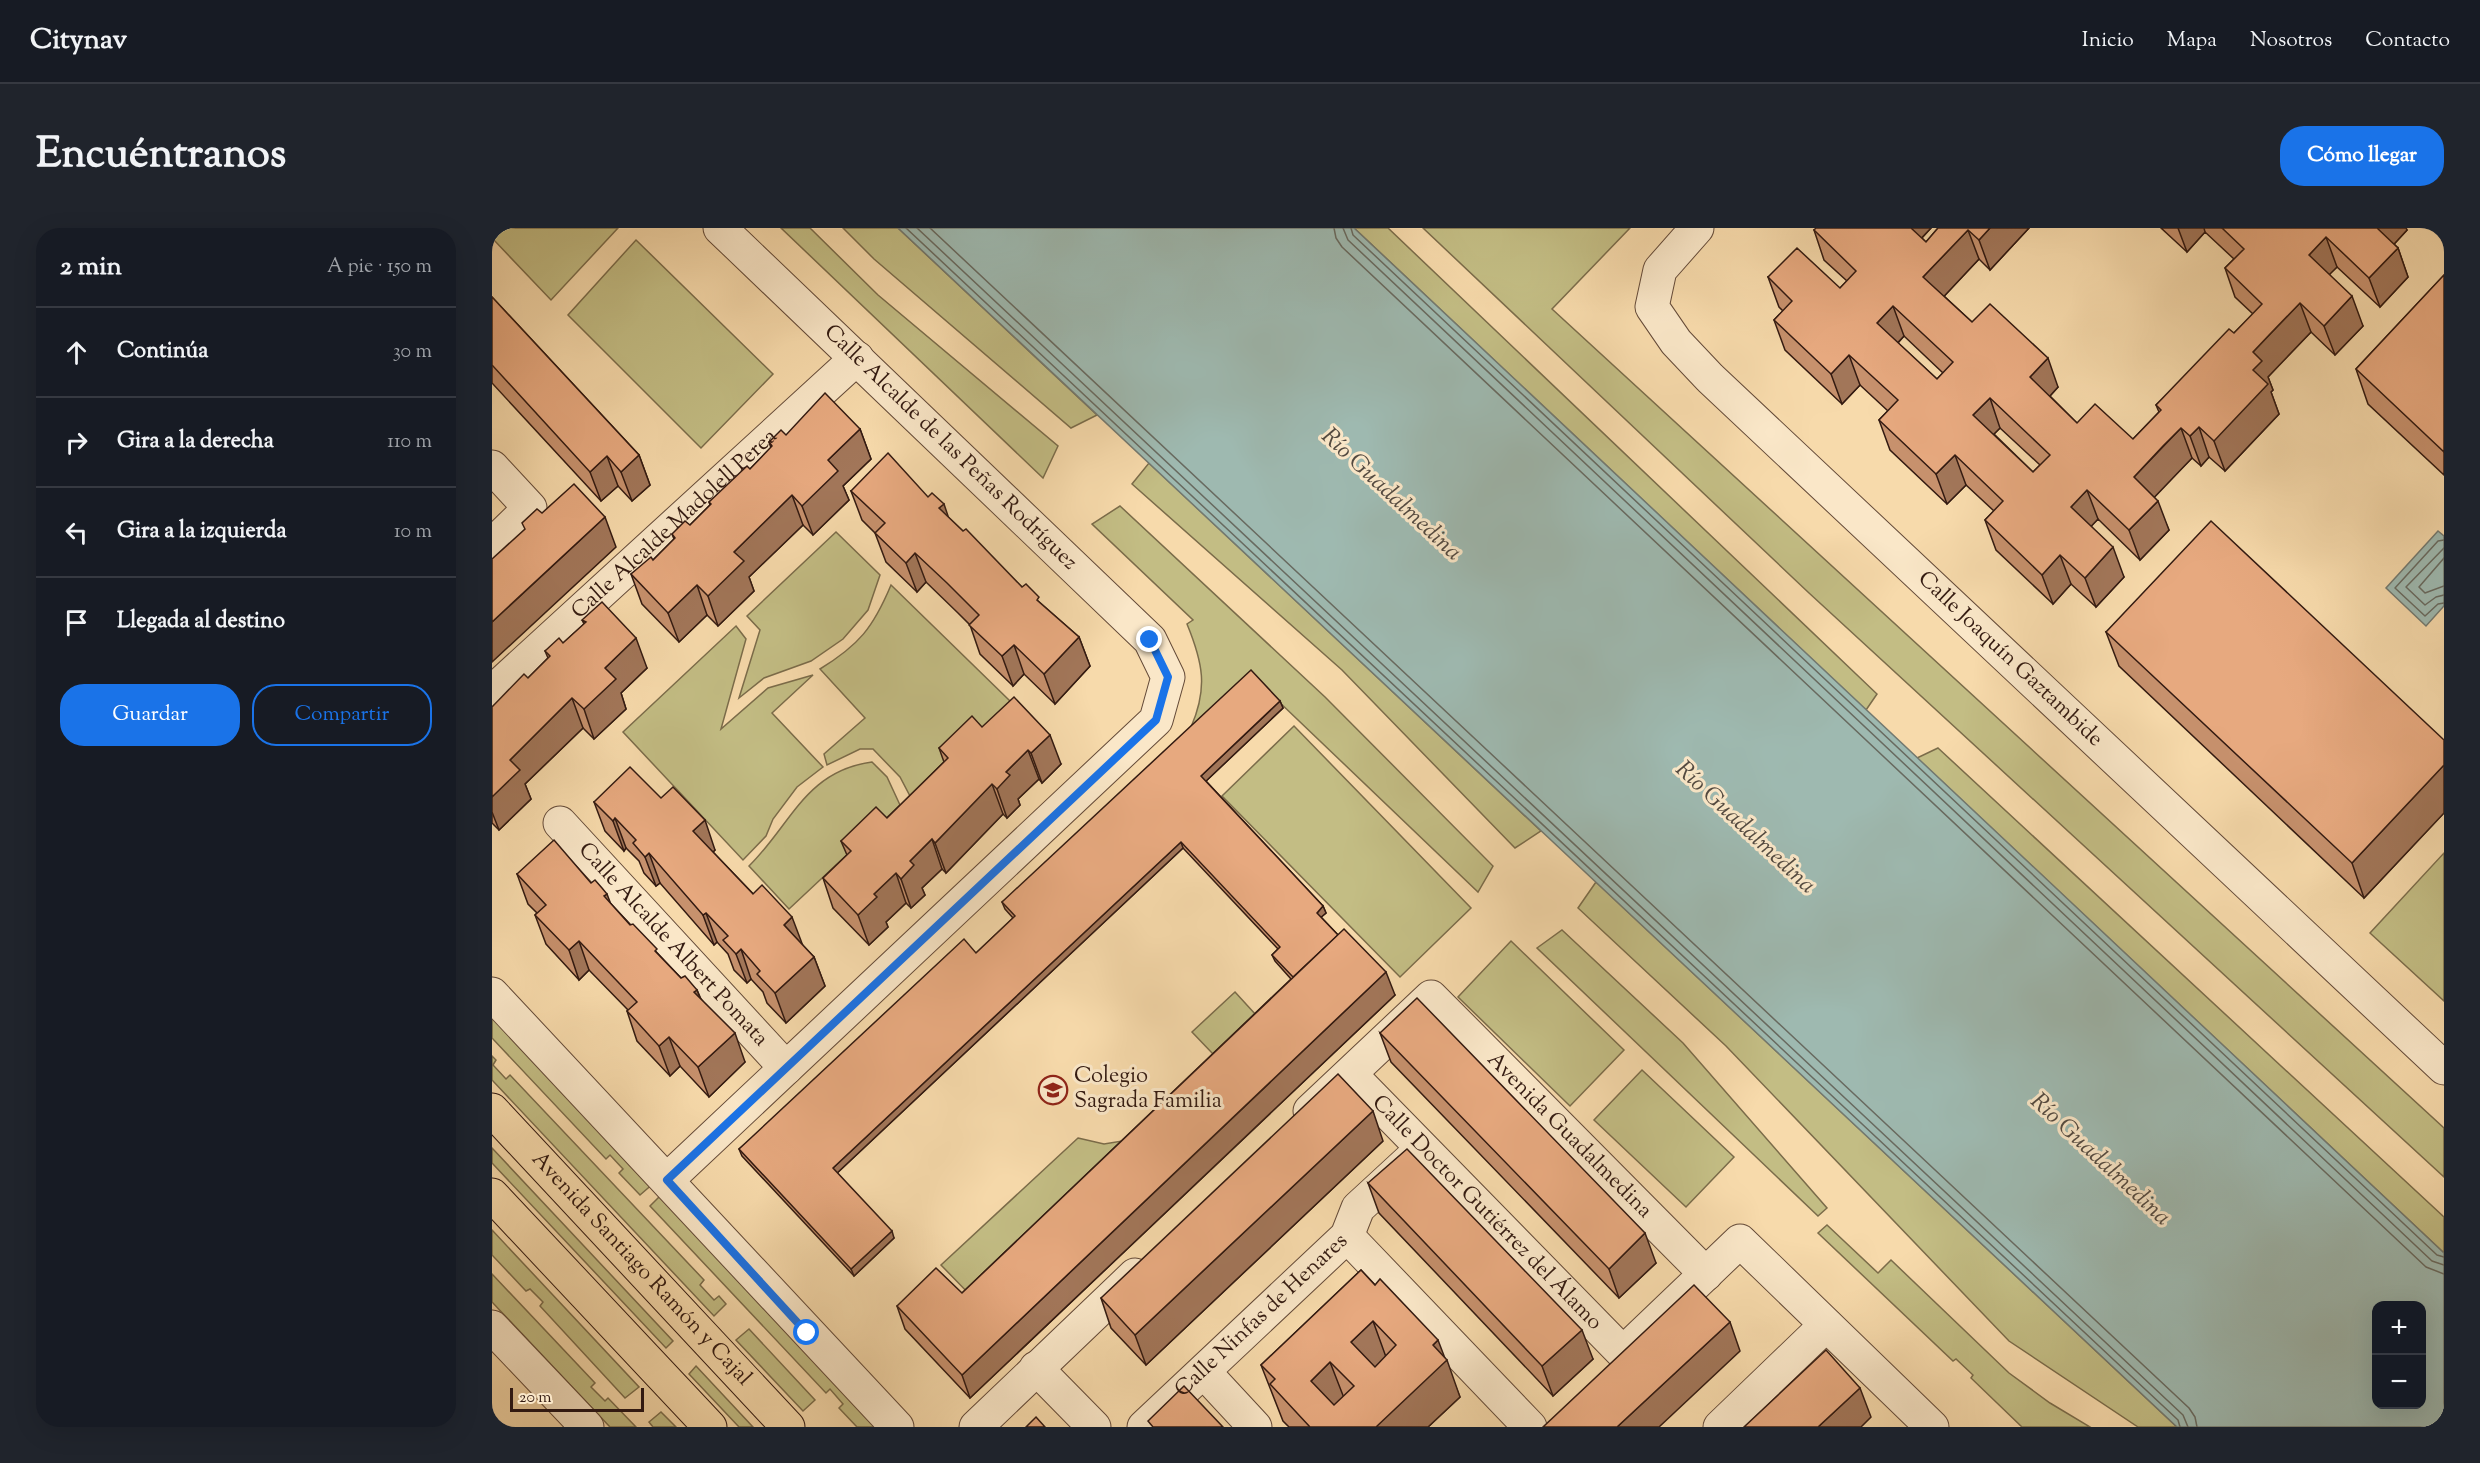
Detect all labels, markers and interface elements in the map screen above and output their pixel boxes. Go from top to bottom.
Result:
text: Citynav [30,21,127,61]
text: Inicio [2082,26,2134,56]
text: Mapa [2167,26,2217,56]
text: Nosotros [2250,26,2332,56]
text: Contacto [2365,26,2450,56]
text: Encuéntranos [36,126,286,186]
button: Cómo llegar [2280,126,2444,186]
text: 2 min [60,249,122,286]
text: A pie · 150 m [327,253,432,282]
street label: Calle Alcalde de las Peñas Rodríguez [816,318,1084,578]
icon: ahead [60,336,93,369]
text: Continúa [117,336,208,368]
text: 30 m [393,338,432,367]
water label: Río Guadalmedina [1313,421,1469,569]
street label: Calle Alcalde Madolell Perea [565,422,785,627]
icon: right [60,426,93,459]
text: Gira a la derecha [117,426,274,458]
text: 110 m [387,428,432,457]
icon: left [60,516,93,549]
text: Gira a la izquierda [117,516,287,548]
text: 10 m [394,518,432,547]
street label: Calle Joaquín Gaztambide [1910,564,2110,755]
icon: arrive [60,606,93,639]
text: Llegada al destino [117,606,285,638]
route end [1136,626,1162,652]
button: Guardar [60,684,240,746]
button: Compartir [252,684,432,746]
water label: Río Guadalmedina [1667,754,1823,902]
street label: Calle Alcalde Albert Pomata [570,836,775,1054]
street label: Avenida Guadalmedina [1479,1045,1659,1227]
place label: Colegio Sagrada Familia [1074,1061,1222,1118]
school or university icon: Colegio Sagrada Familia [1037,1074,1069,1106]
water label: Río Guadalmedina [2022,1086,2178,1234]
street label: Calle Doctor Gutiérrez del Álamo [1364,1088,1609,1338]
street label: Avenida Santiago Ramón y Cajal [523,1145,758,1394]
street label: Calle Ninfas de Henares [1168,1226,1356,1406]
map controls [2372,1301,2426,1409]
button: + [2372,1301,2426,1355]
route start [793,1319,819,1345]
button: − [2372,1355,2426,1409]
scale bar [510,1385,644,1412]
text: 20 m [519,1387,552,1410]

